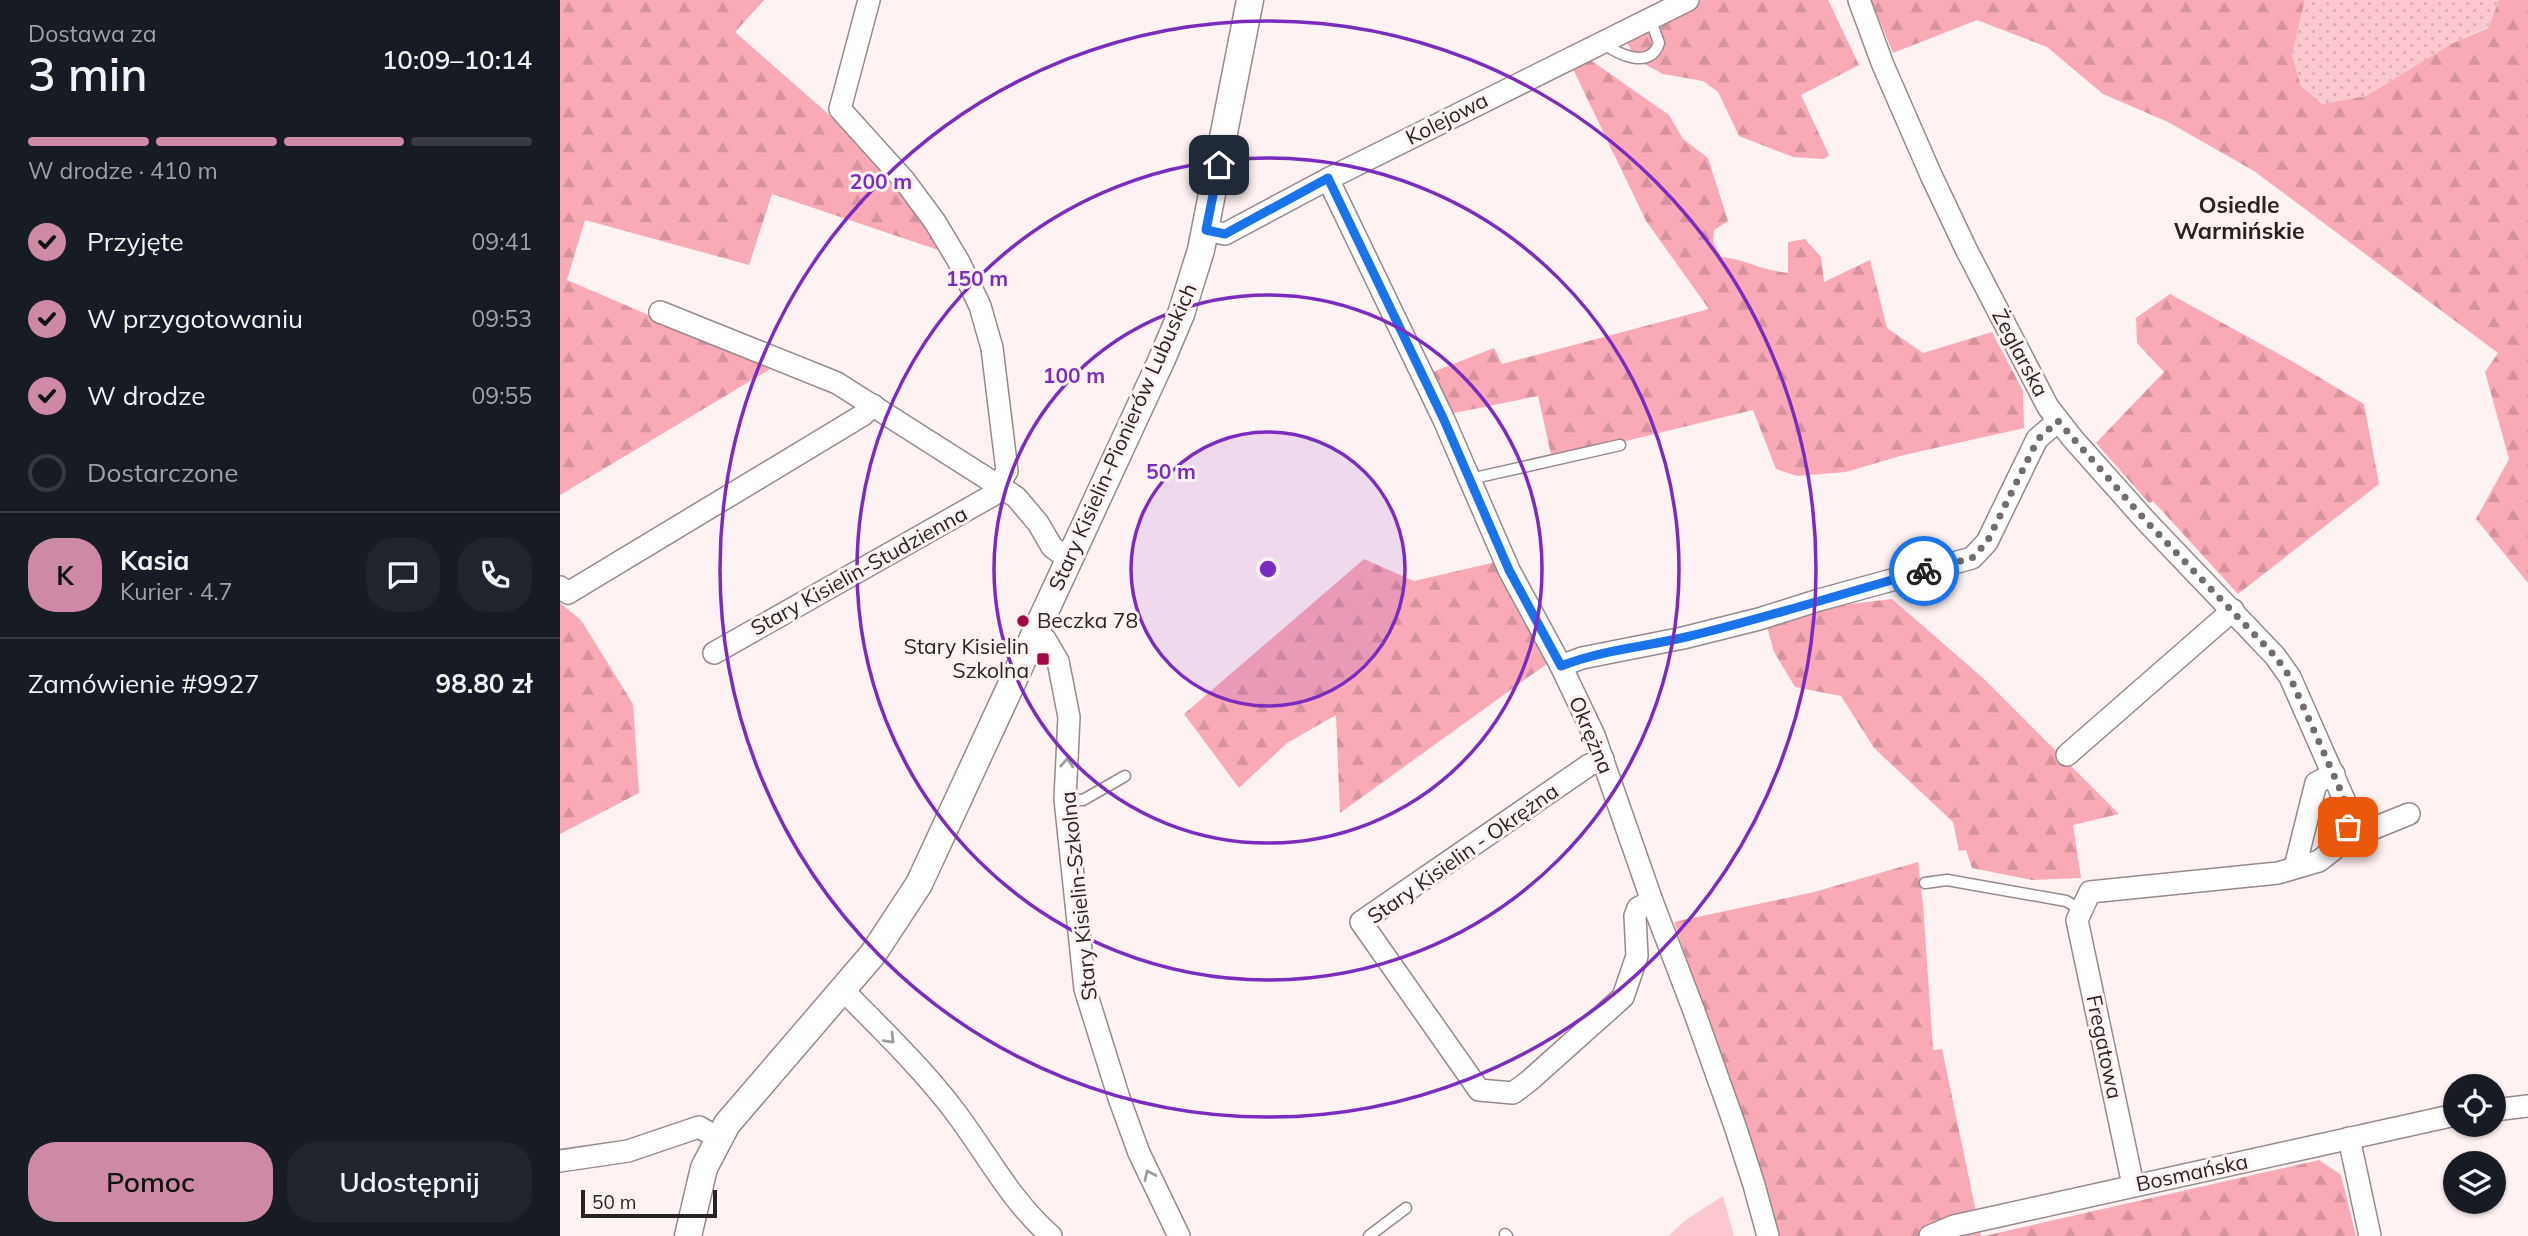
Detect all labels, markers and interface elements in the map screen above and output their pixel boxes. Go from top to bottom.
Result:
text: Dostawa za [28,19,157,48]
text: 10:09–10:14 [382,43,532,76]
text: 3 min [28,45,147,103]
street label: Kolejowa [1401,86,1492,150]
pin [1189,135,1249,195]
icon: home [1200,146,1238,184]
text: W drodze · 410 m [28,156,218,185]
text: 200 m [850,168,912,194]
district label: Osiedle Warmińskie [2173,190,2305,245]
icon: check [28,223,66,261]
text: Przyjęte [87,225,184,258]
text: 09:41 [472,227,532,256]
text: 150 m [946,265,1008,291]
street label: Stary Kisielin-Pionierów Lubuskich [1042,279,1202,594]
icon: check [28,300,66,338]
text: W przygotowaniu [87,302,303,335]
text: 09:53 [472,304,532,333]
street label: Żeglarska [1987,304,2055,401]
text: 100 m [1043,362,1105,388]
icon: check [28,377,66,415]
text: W drodze [87,379,205,412]
text: 09:55 [472,381,532,410]
text: Dostarczone [87,456,238,489]
text: 50 m [1146,458,1196,484]
street label: Stary Kisielin-Studzienna [746,500,971,641]
courier [1889,536,1959,606]
button: chat [366,538,440,612]
button: phone [458,538,532,612]
text: Kasia [120,544,189,577]
icon: bike [1905,552,1943,590]
centre of rings [1256,557,1280,581]
text: K [56,559,74,592]
text: Kurier · 4.7 [120,577,232,606]
place label: Beczka 78 [1037,607,1138,633]
marker: Beczka 78 [1015,613,1031,629]
place label: Stary Kisielin Szkolna [904,633,1029,683]
marker: Stary Kisielin Szkolna [1035,651,1051,667]
text: Zamówienie #9927 [28,667,260,700]
text: 98.80 zł [436,667,532,700]
street label: Okrężna [1564,692,1620,777]
one-way arrow [1059,757,1074,768]
street label: Stary Kisielin - Okrężna [1362,777,1563,929]
street label: Stary Kisielin-Szkolna [1054,790,1102,1002]
pin [2318,797,2378,857]
icon: bag [2329,808,2367,846]
street label: Fregatowa [2081,992,2129,1101]
one-way arrow [882,1031,895,1044]
map controls [2443,1074,2506,1214]
button: locate [2443,1074,2506,1137]
button: Pomoc [28,1142,273,1222]
button: Udostępnij [287,1142,532,1222]
street label: Bosmańska [2133,1147,2250,1197]
button: layers [2443,1151,2506,1214]
one-way arrow [1143,1169,1157,1182]
scale bar [581,1187,718,1219]
text: 50 m [592,1190,636,1214]

